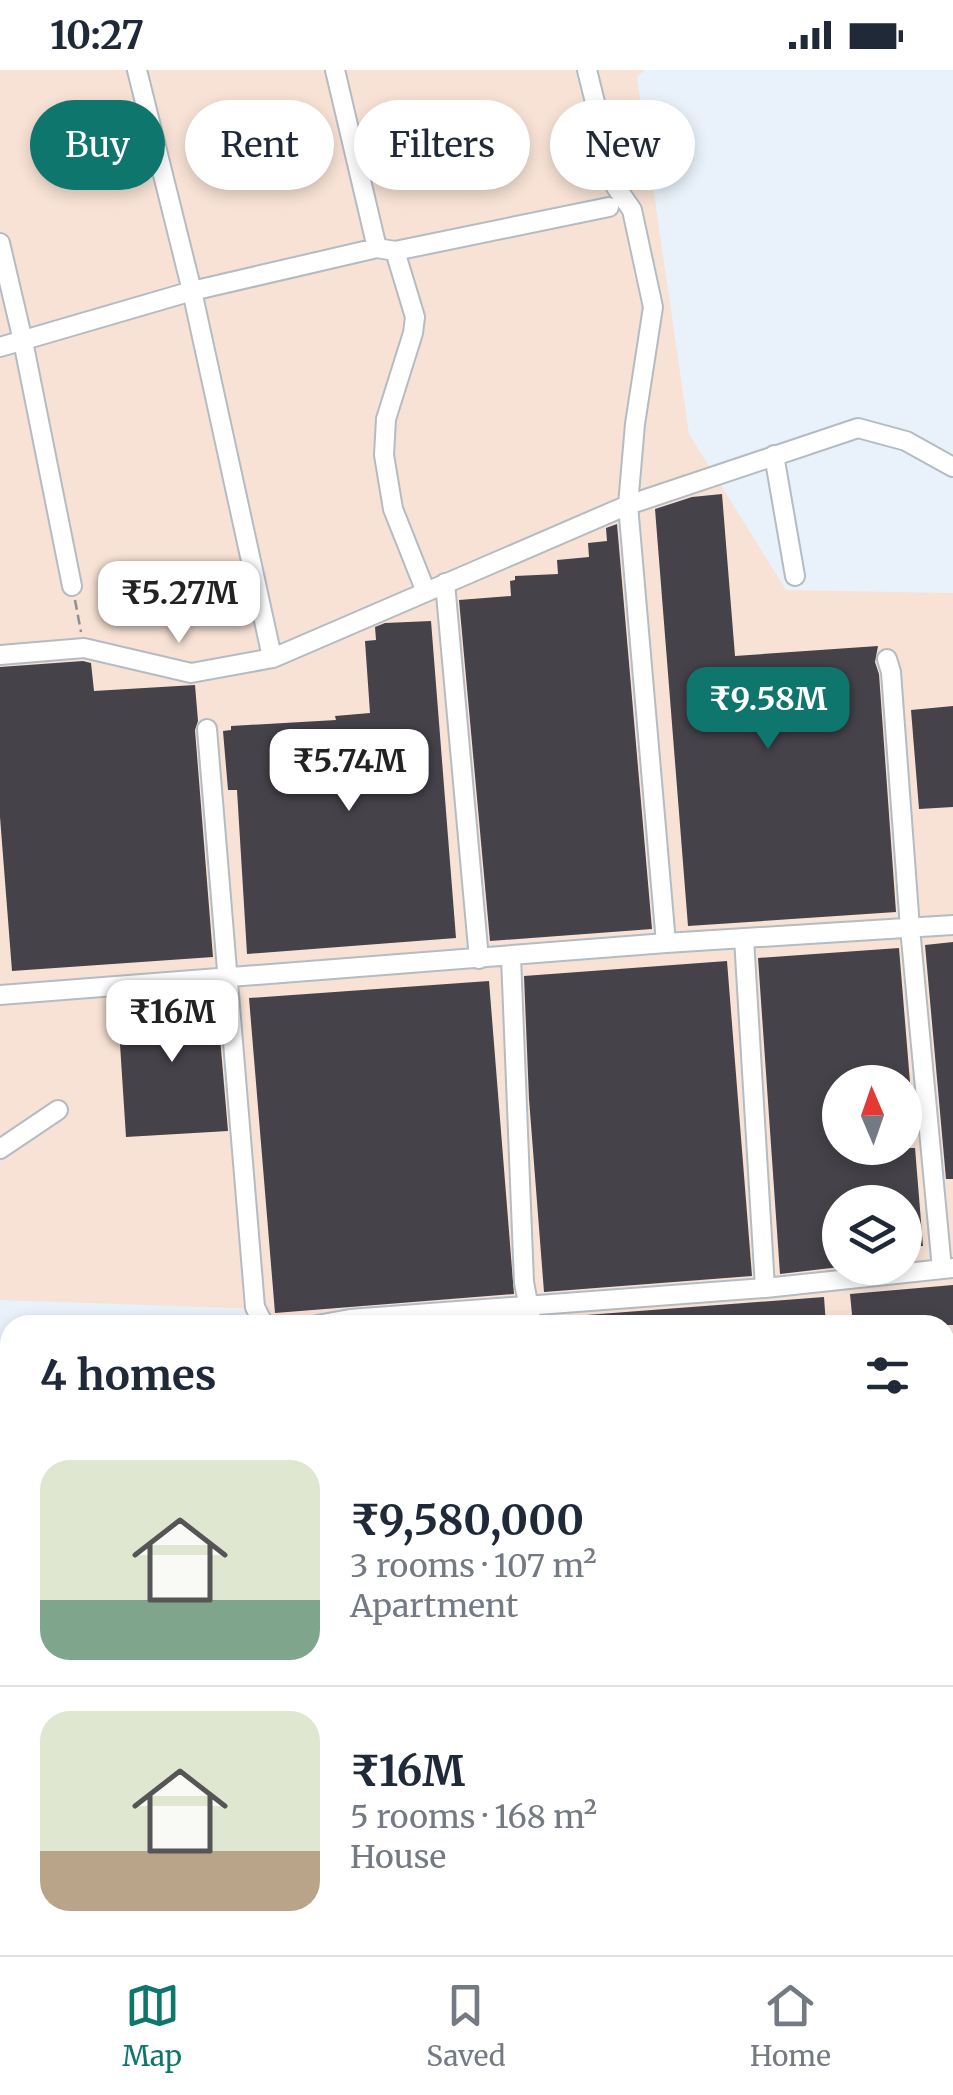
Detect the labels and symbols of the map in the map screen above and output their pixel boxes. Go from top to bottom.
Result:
pin: ₹5.27M [98,561,260,646]
pin: ₹9.58M [687,667,849,752]
pin: ₹5.74M [268,729,430,814]
pin: ₹16M [113,980,231,1065]
north arrow [822,1065,922,1165]

